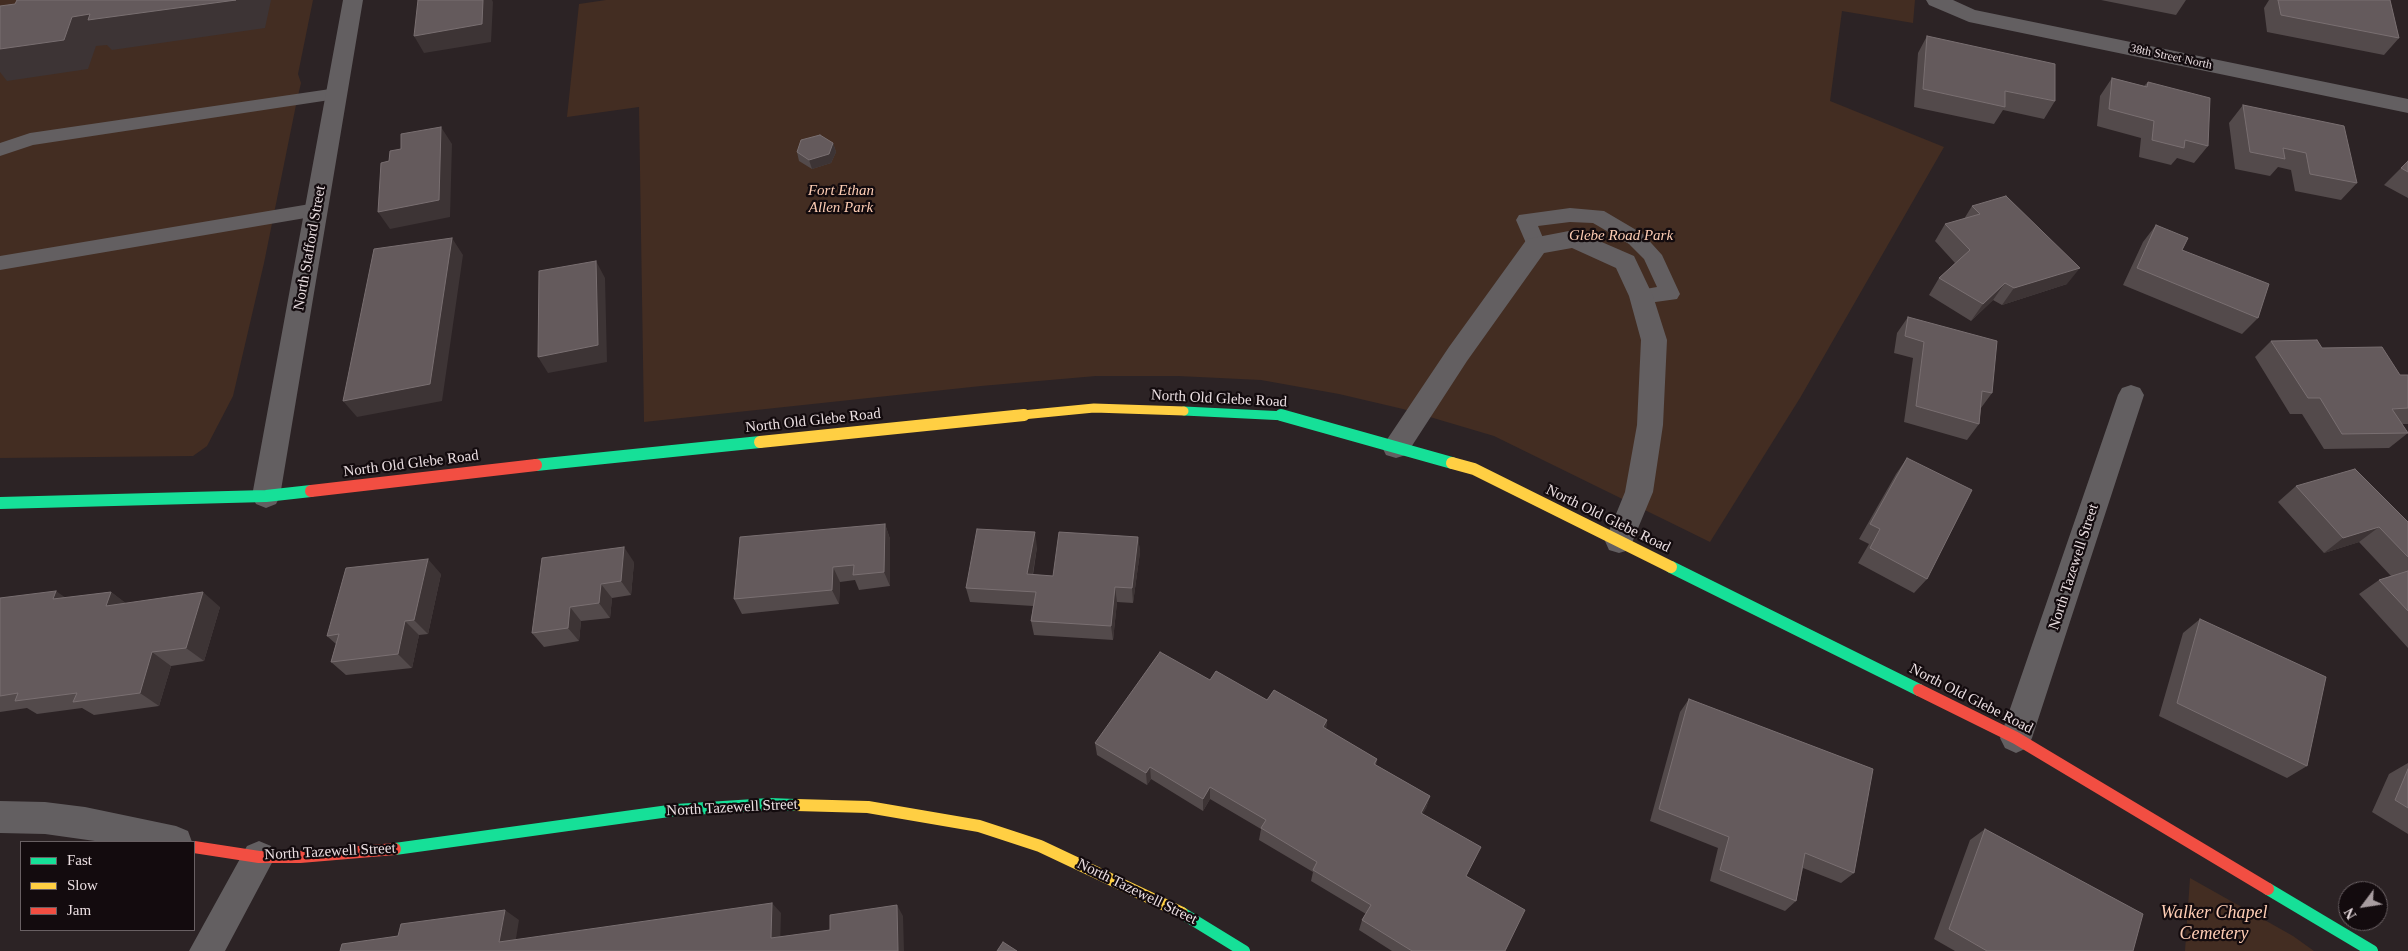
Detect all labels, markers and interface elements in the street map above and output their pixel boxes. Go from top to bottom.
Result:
street label: 38th Street North [2129,41,2213,73]
park label: Fort Ethan Allen Park [808,182,874,217]
street label: North Stafford Street [290,184,330,312]
park label: Glebe Road Park [1569,227,1673,245]
street label: North Old Glebe Road [1151,386,1287,412]
street label: North Old Glebe Road [744,405,882,437]
street label: North Old Glebe Road [342,447,480,481]
street label: North Old Glebe Road [1543,481,1673,557]
street label: North Tazewell Street [2045,502,2103,632]
street label: North Old Glebe Road [1906,660,2036,738]
street label: North Tazewell Street [666,796,798,820]
street label: North Tazewell Street [264,840,396,864]
legend [20,841,195,931]
text: Fast [67,852,92,868]
street label: North Tazewell Street [1074,855,1200,929]
text: Slow [67,877,98,893]
north arrow [2338,881,2388,931]
text: Jam [67,902,91,918]
park label: Walker Chapel Cemetery [2161,902,2267,944]
text: N [2342,905,2360,922]

